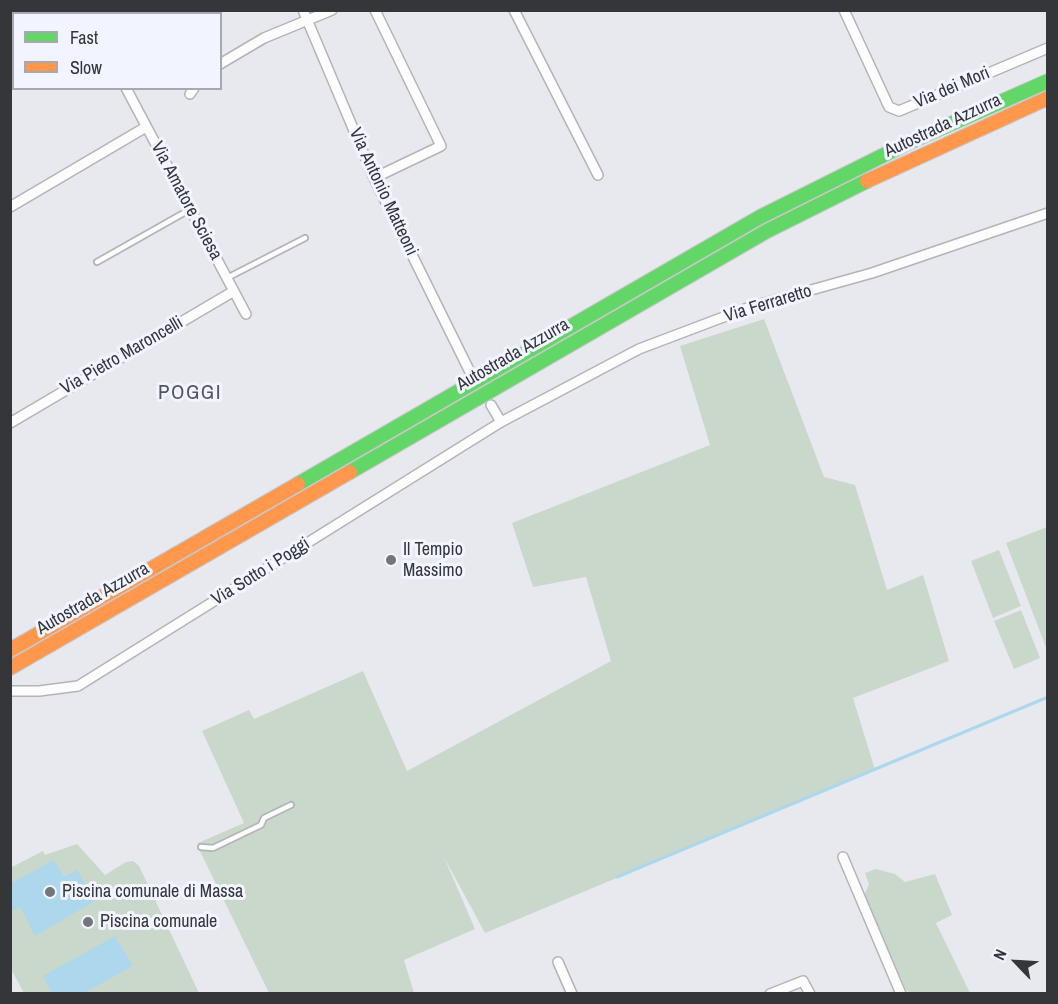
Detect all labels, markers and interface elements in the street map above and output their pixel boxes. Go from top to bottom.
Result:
legend [12,12,222,90]
text: Fast [70,25,98,50]
text: Slow [70,55,102,80]
street label: Via dei Mori [911,62,993,114]
street label: Autostrada Azzurra [881,90,1005,162]
street label: Via Antonio Matteoni [344,125,422,259]
street label: Via Amatore Sciesa [146,138,226,264]
street label: Via Ferraretto [722,281,814,327]
street label: Via Pietro Maroncelli [57,312,187,400]
street label: Autostrada Azzurra [453,314,573,396]
district label: POGGI [158,380,222,406]
street label: Via Sotto i Poggi [208,533,314,611]
place label: Il Tempio Massimo [403,539,463,582]
marker: Il Tempio Massimo [384,553,398,567]
street label: Autostrada Azzurra [33,558,153,640]
place label: Piscina comunale di Massa [62,881,243,903]
marker: Piscina comunale di Massa [43,885,57,899]
place label: Piscina comunale [100,911,217,933]
marker: Piscina comunale [81,915,95,929]
north arrow [986,932,1046,992]
text: N [988,945,1012,963]

